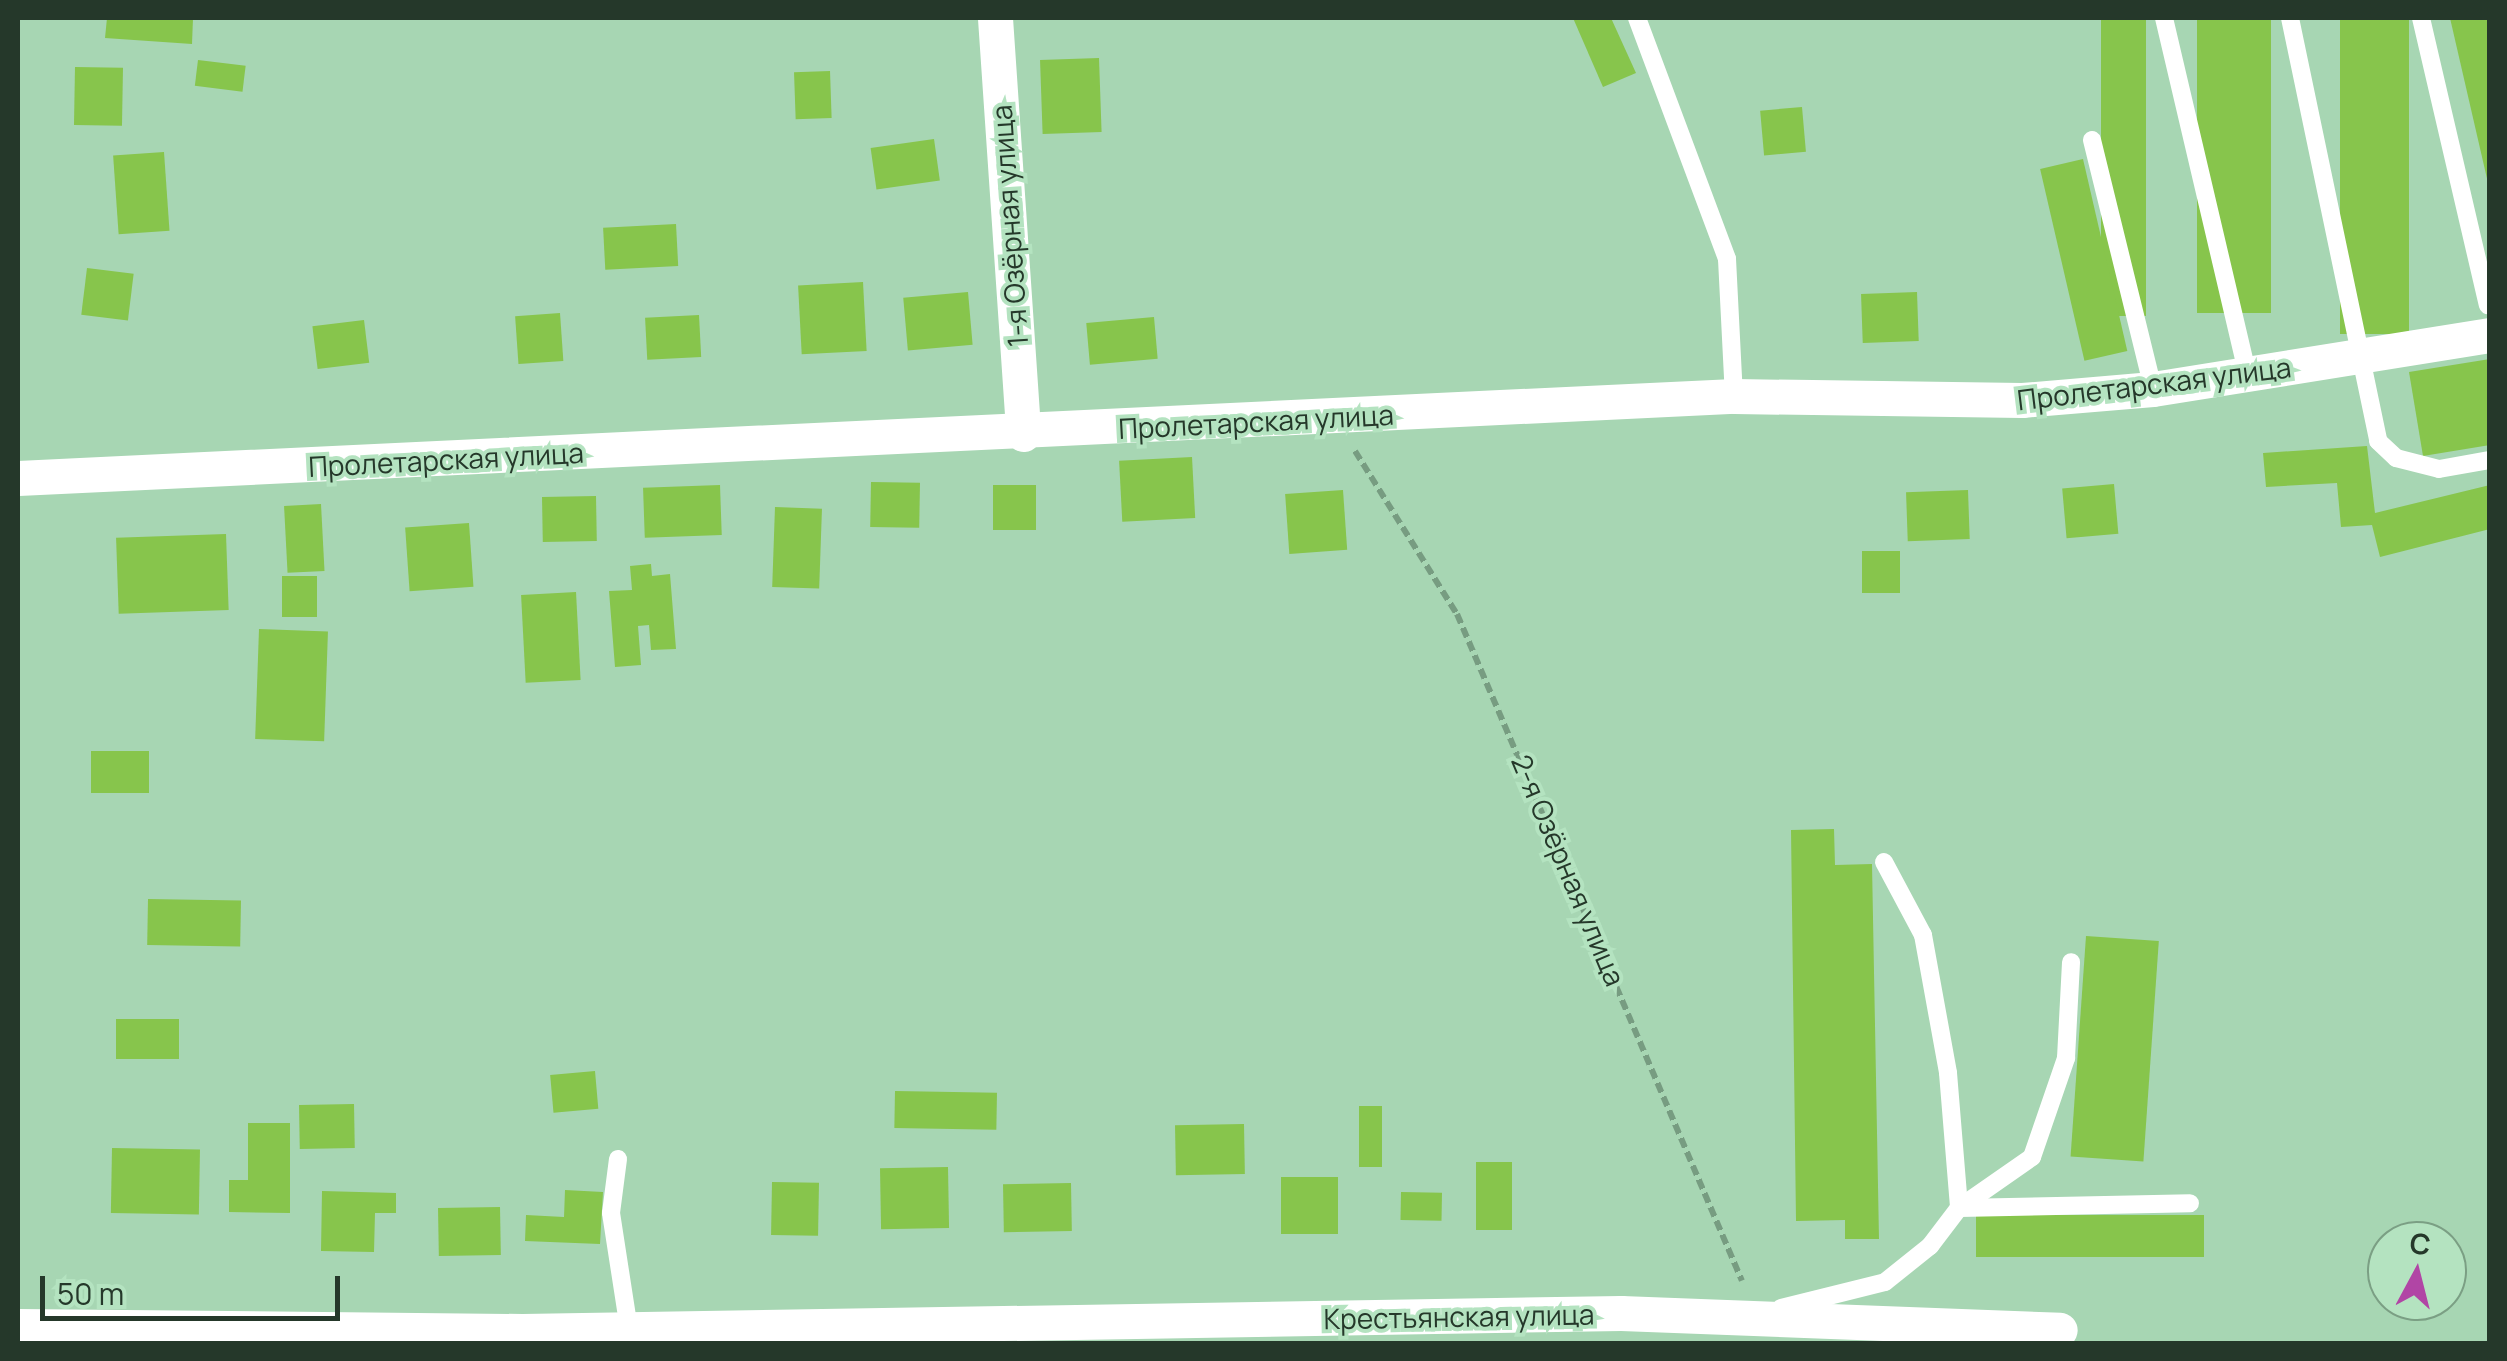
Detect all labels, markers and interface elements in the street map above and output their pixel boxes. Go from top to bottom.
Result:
street label: 1-я Озёрная улица [984,104,1034,348]
street label: Пролетарская улица [2015,350,2293,416]
street label: Пролетарская улица [1117,397,1395,445]
street label: Пролетарская улица [307,435,585,483]
street label: 2-я Озёрная улица [1505,749,1633,991]
north arrow [2367,1221,2467,1321]
text: С [2408,1223,2433,1263]
scale bar [45,1256,345,1318]
text: 50 m [57,1273,124,1314]
street label: Крестьянская улица [1323,1297,1595,1335]

